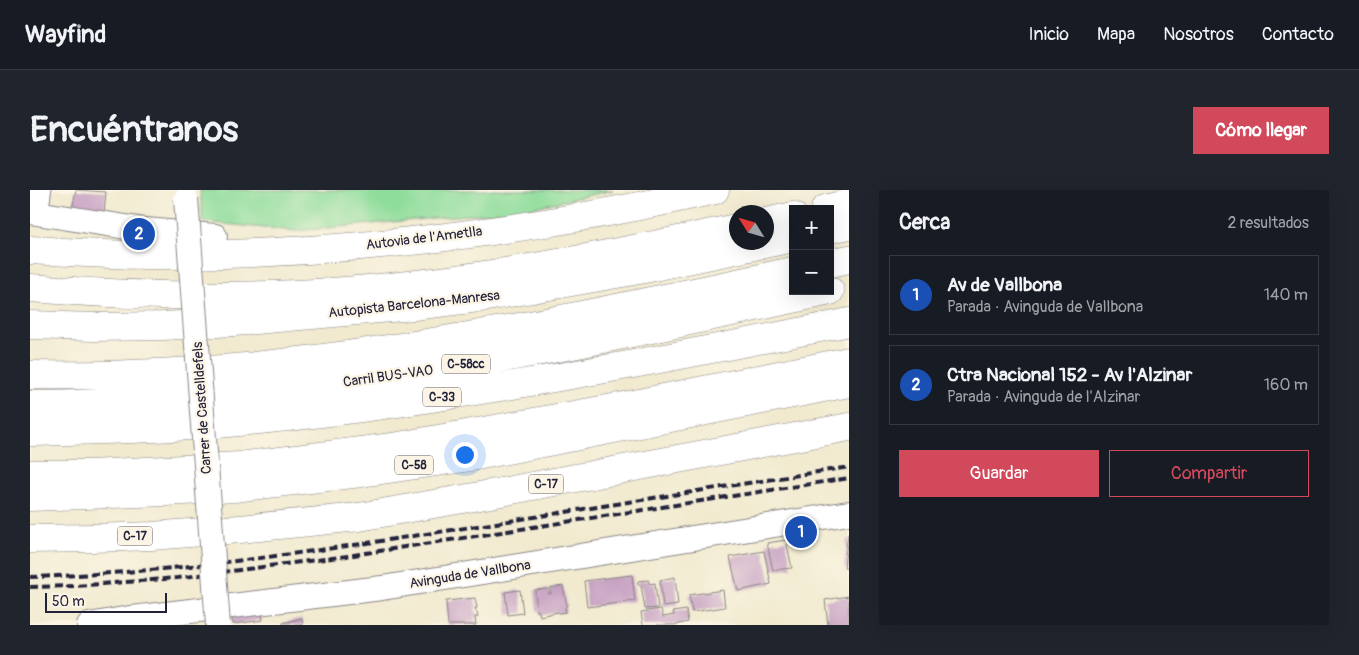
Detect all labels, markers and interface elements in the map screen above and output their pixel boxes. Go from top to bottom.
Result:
text: Wayfind [25,20,106,49]
text: Inicio [1028,23,1069,46]
text: Mapa [1097,23,1135,46]
text: Nosotros [1163,23,1234,46]
text: Contacto [1262,23,1334,46]
button: Cómo llegar [1193,107,1329,154]
text: Encuéntranos [30,108,238,152]
north arrow [729,205,774,250]
map controls [789,205,834,295]
button: + [789,205,834,250]
text: Cerca [899,209,950,236]
text: 2 resultados [1227,213,1309,233]
pin: 2 [123,215,155,253]
street label: Autovia de l'Ametlla [365,222,483,254]
button: − [789,250,834,295]
text: Av de Vallbona [947,273,1062,297]
text: 1 [913,285,919,305]
text: 140 m [1264,285,1308,305]
street label: Autopista Barcelona-Manresa [327,287,501,321]
text: Parada · Avinguda de Vallbona [947,297,1143,317]
street label: Carrer de Castelldefels [189,341,215,475]
road number: C-58cc [442,354,490,373]
street label: Carril BUS-VAO [342,361,434,391]
text: Ctra Nacional 152 - Av l'Alzinar [947,363,1192,387]
text: 2 [912,375,920,395]
text: 160 m [1264,375,1308,395]
text: Parada · Avinguda de l'Alzinar [947,387,1140,407]
road number: C-33 [423,388,461,406]
your location [452,442,478,468]
button: Guardar [899,450,1099,497]
button: Compartir [1109,450,1309,497]
road number: C-58 [395,456,433,474]
road number: C-17 [528,474,564,494]
pin: 1 [785,513,817,551]
road number: C-17 [118,526,152,546]
street label: Avinguda de Vallbona [408,556,532,592]
scale bar [45,590,168,613]
text: 50 m [52,593,85,610]

